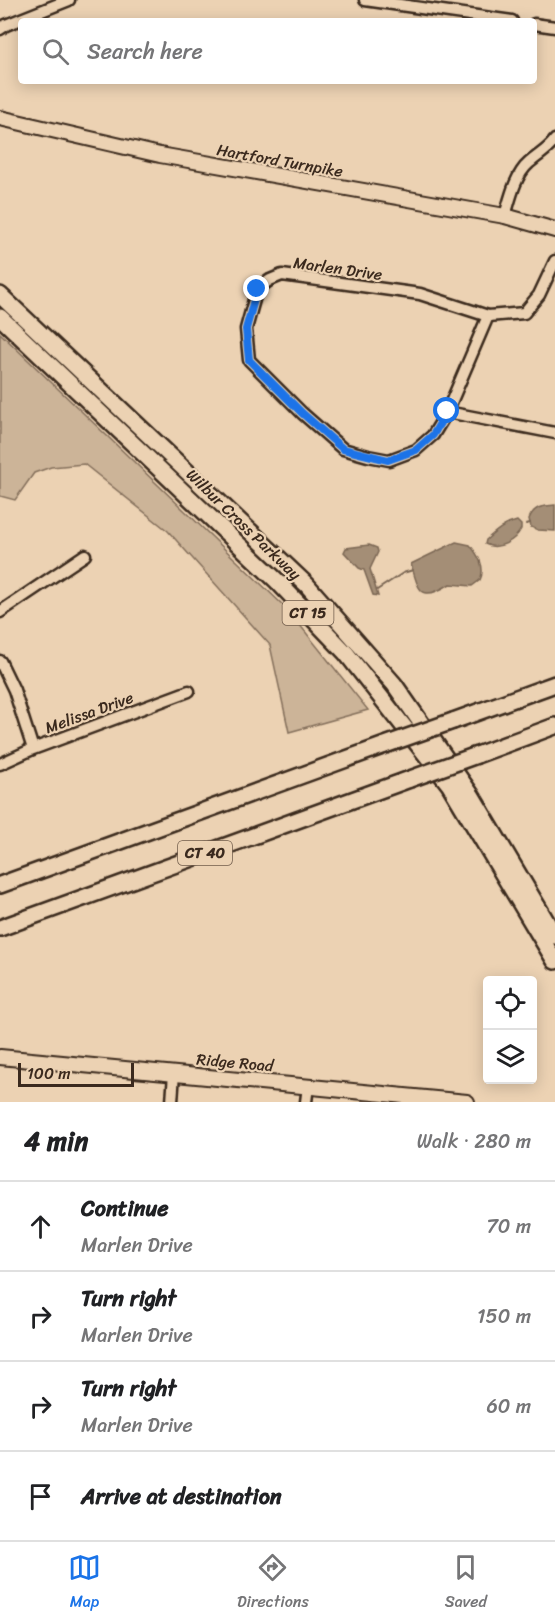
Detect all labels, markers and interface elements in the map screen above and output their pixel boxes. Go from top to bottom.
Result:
search box [18,18,537,84]
text: Search here [87,32,203,71]
icon: search [39,35,72,68]
street label: Hartford Turnpike [214,135,345,186]
street label: Marlen Drive [292,248,384,289]
route end [243,275,269,301]
route start [433,397,459,423]
street label: Wilbur Cross Parkway [179,461,309,588]
road number: CT 15 [282,601,334,625]
street label: Melissa Drive [41,683,138,742]
road number: CT 40 [178,841,232,865]
map controls [483,976,537,1084]
button: locate [483,976,537,1030]
button: layers [483,1030,537,1084]
street label: Ridge Road [195,1045,276,1080]
text: 100 m [27,1059,71,1088]
scale bar [18,1060,134,1088]
text: 4 min [24,1118,88,1164]
text: Walk · 280 m [417,1124,531,1159]
text: Continue [81,1189,169,1228]
text: 70 m [486,1209,531,1244]
icon: ahead [24,1210,57,1243]
text: Marlen Drive [81,1228,193,1263]
text: Turn right [81,1279,176,1318]
text: 150 m [477,1299,531,1334]
icon: right [24,1300,57,1333]
text: Marlen Drive [81,1318,193,1353]
text: Turn right [81,1369,176,1408]
text: 60 m [486,1389,531,1424]
icon: right [24,1390,57,1423]
text: Marlen Drive [81,1408,193,1443]
text: Arrive at destination [81,1477,282,1516]
icon: arrive [24,1480,57,1513]
tab: Map [68,1551,101,1616]
tab: Directions [237,1551,309,1616]
tab: Saved [445,1551,487,1616]

